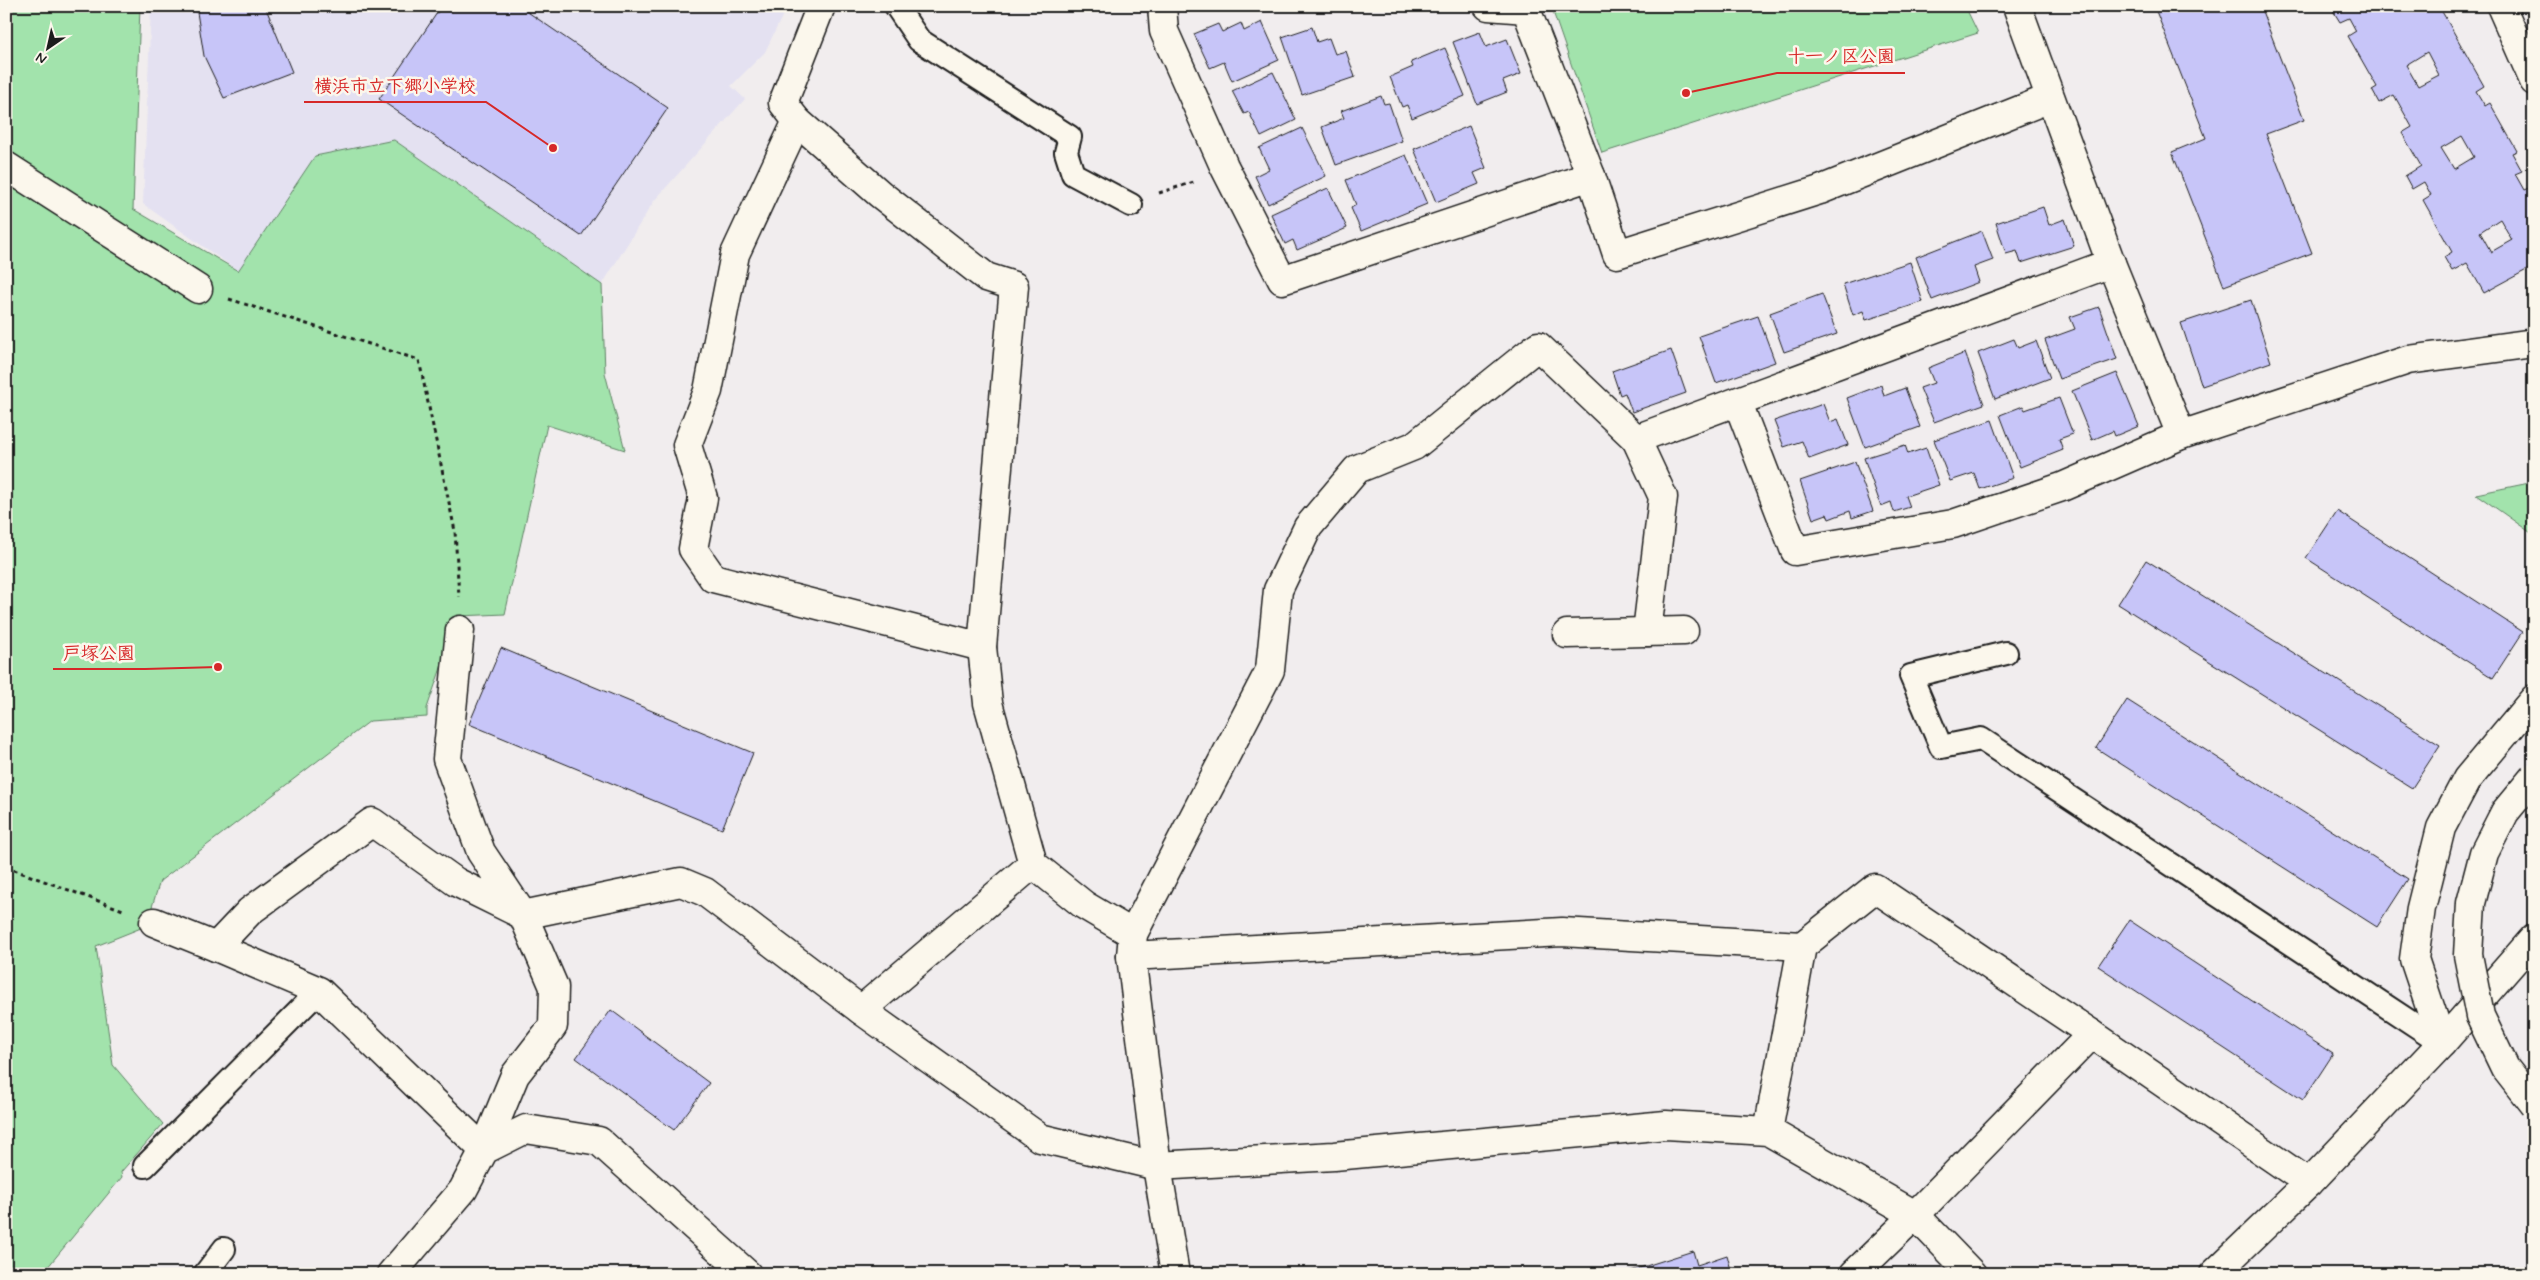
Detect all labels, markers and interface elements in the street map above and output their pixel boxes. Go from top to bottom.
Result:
north arrow [22,22,72,72]
callout: 十一ノ区公園 [1777,40,1905,73]
text: 十一ノ区公園 [1787,45,1895,69]
text: N [32,48,50,68]
callout: 横浜市立下郷小学校 [304,69,486,102]
text: 横浜市立下郷小学校 [314,75,476,99]
callout: 戸塚公園 [53,636,145,669]
text: 戸塚公園 [63,642,135,666]

